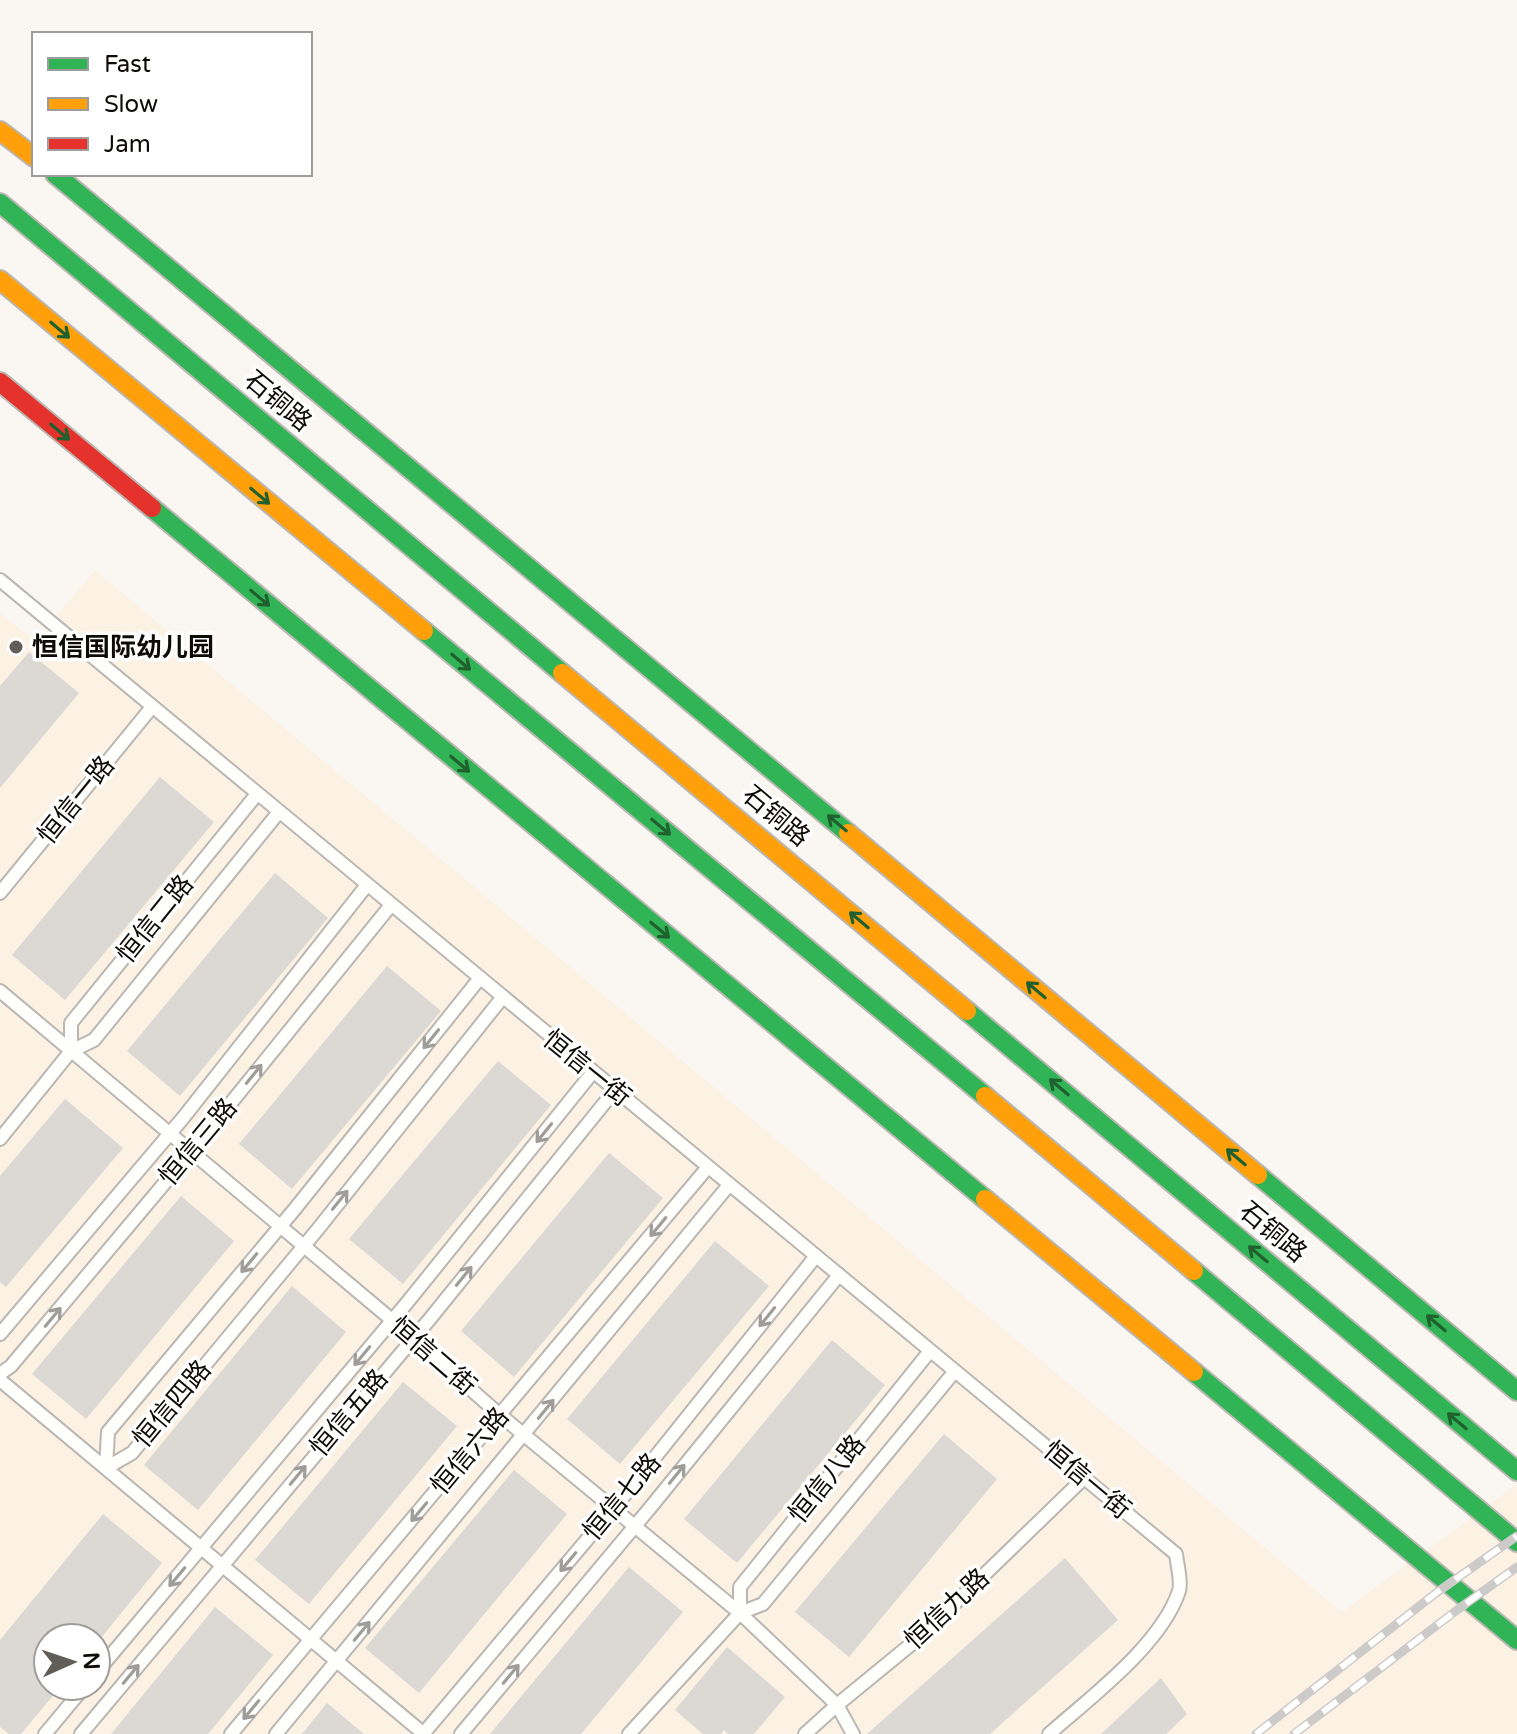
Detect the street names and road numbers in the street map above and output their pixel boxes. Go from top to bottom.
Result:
street label: 石铜路 [238,364,318,438]
street label: 恒信一路 [31,750,121,850]
street label: 石铜路 [736,779,816,853]
street label: 恒信二路 [110,869,200,969]
street label: 恒信一街 [537,1023,637,1113]
street label: 恒信三路 [153,1092,243,1192]
street label: 石铜路 [1233,1195,1313,1269]
street label: 恒信二街 [384,1310,482,1402]
street label: 恒信四路 [127,1354,217,1454]
street label: 恒信五路 [304,1363,394,1463]
street label: 恒信六路 [425,1401,515,1501]
street label: 恒信八路 [782,1429,872,1529]
street label: 恒信一街 [1037,1435,1137,1525]
street label: 恒信七路 [577,1447,667,1547]
street label: 恒信九路 [898,1562,996,1656]

